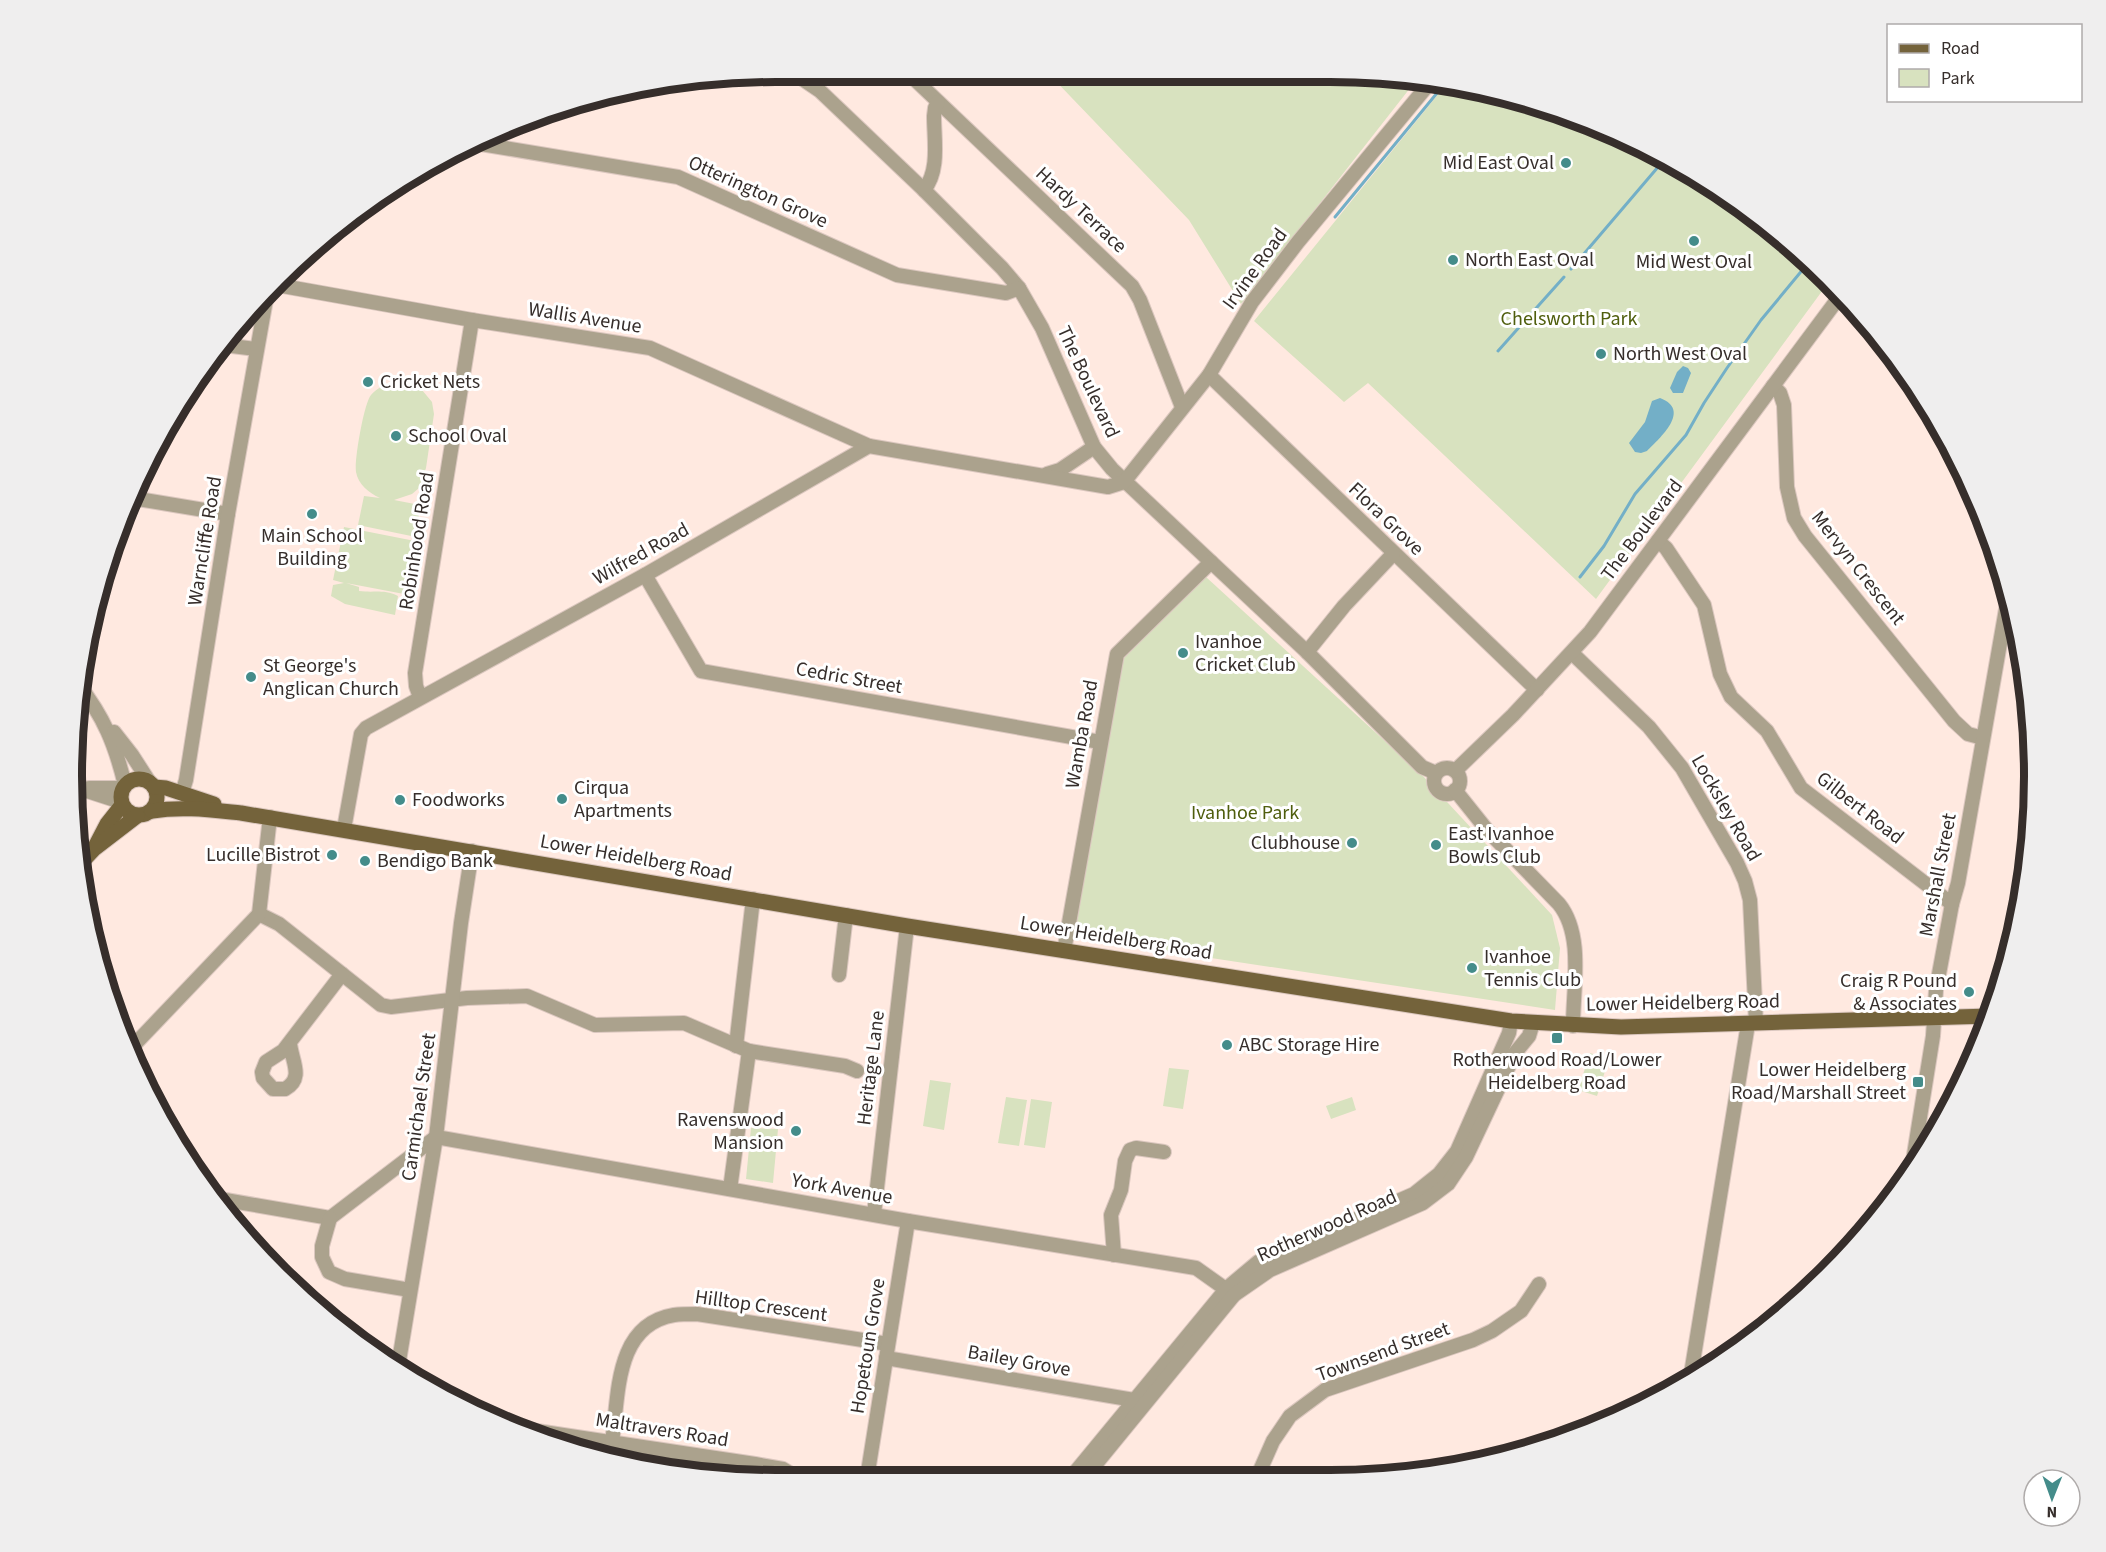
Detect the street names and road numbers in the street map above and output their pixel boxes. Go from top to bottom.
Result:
street label: Otterington Grove [684,149,832,235]
street label: Hardy Terrace [1029,160,1133,260]
street label: Irvine Road [1216,222,1294,316]
street label: Wallis Avenue [526,295,644,341]
street label: The Boulevard [1050,321,1126,443]
street label: Robinhood Road [392,470,442,612]
street label: The Boulevard [1594,473,1690,587]
street label: Warncliffe Road [181,474,229,608]
street label: Flora Grove [1342,476,1430,562]
street label: Mervyn Crescent [1804,505,1912,631]
street label: Wilfred Road [588,516,694,592]
street label: Cedric Street [794,655,905,701]
street label: Wamba Road [1059,677,1105,791]
street label: Locksley Road [1684,749,1768,867]
street label: Gilbert Road [1810,765,1910,851]
street label: Marshall Street [1912,811,1964,939]
street label: Lower Heidelberg Road [538,827,734,889]
street label: Lower Heidelberg Road [1018,909,1214,967]
street label: Lower Heidelberg Road [1586,987,1780,1019]
street label: Heritage Lane [850,1009,892,1127]
street label: Carmichael Street [395,1031,443,1183]
street label: York Avenue [788,1166,895,1212]
street label: Rotherwood Road [1253,1183,1401,1269]
street label: Hopetoun Grove [843,1276,893,1416]
street label: Hilltop Crescent [693,1283,829,1329]
street label: Townsend Street [1312,1315,1454,1389]
street label: Bailey Grove [965,1338,1073,1384]
street label: Maltravers Road [593,1406,731,1454]

